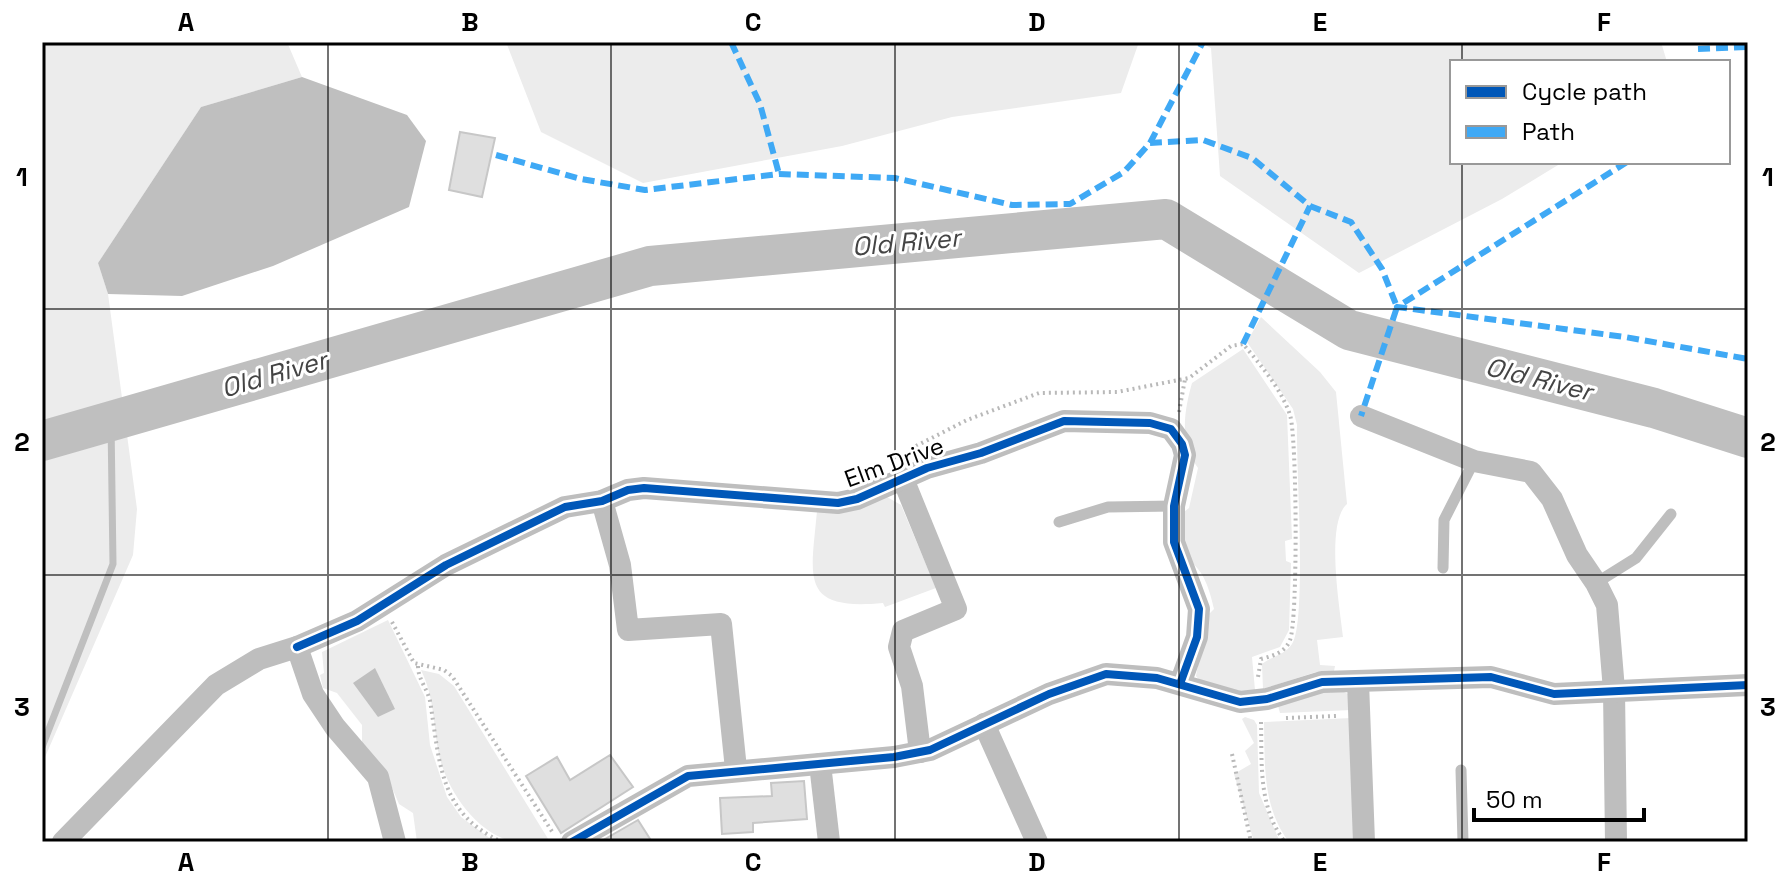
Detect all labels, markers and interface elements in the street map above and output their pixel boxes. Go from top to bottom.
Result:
text: A [178,5,195,39]
text: B [461,5,479,39]
text: C [745,5,761,39]
text: D [1028,5,1046,39]
text: E [1313,5,1327,39]
text: F [1597,5,1611,39]
legend [1450,60,1730,164]
text: Cycle path [1522,76,1647,107]
text: Path [1522,116,1575,147]
text: 1 [16,160,28,194]
text: 1 [1762,160,1774,194]
water label: Old River [850,220,965,264]
water label: Old River [217,342,334,405]
water label: Old River [1482,349,1599,409]
text: 2 [14,425,30,459]
text: 2 [1760,425,1776,459]
street label: Elm Drive [840,430,948,494]
text: 3 [14,690,30,724]
text: 3 [1760,690,1776,724]
scale bar [1474,772,1644,822]
text: 50 m [1486,784,1543,815]
text: A [178,845,195,879]
text: B [461,845,479,879]
text: C [745,845,761,879]
text: D [1028,845,1046,879]
text: E [1313,845,1327,879]
text: F [1597,845,1611,879]

